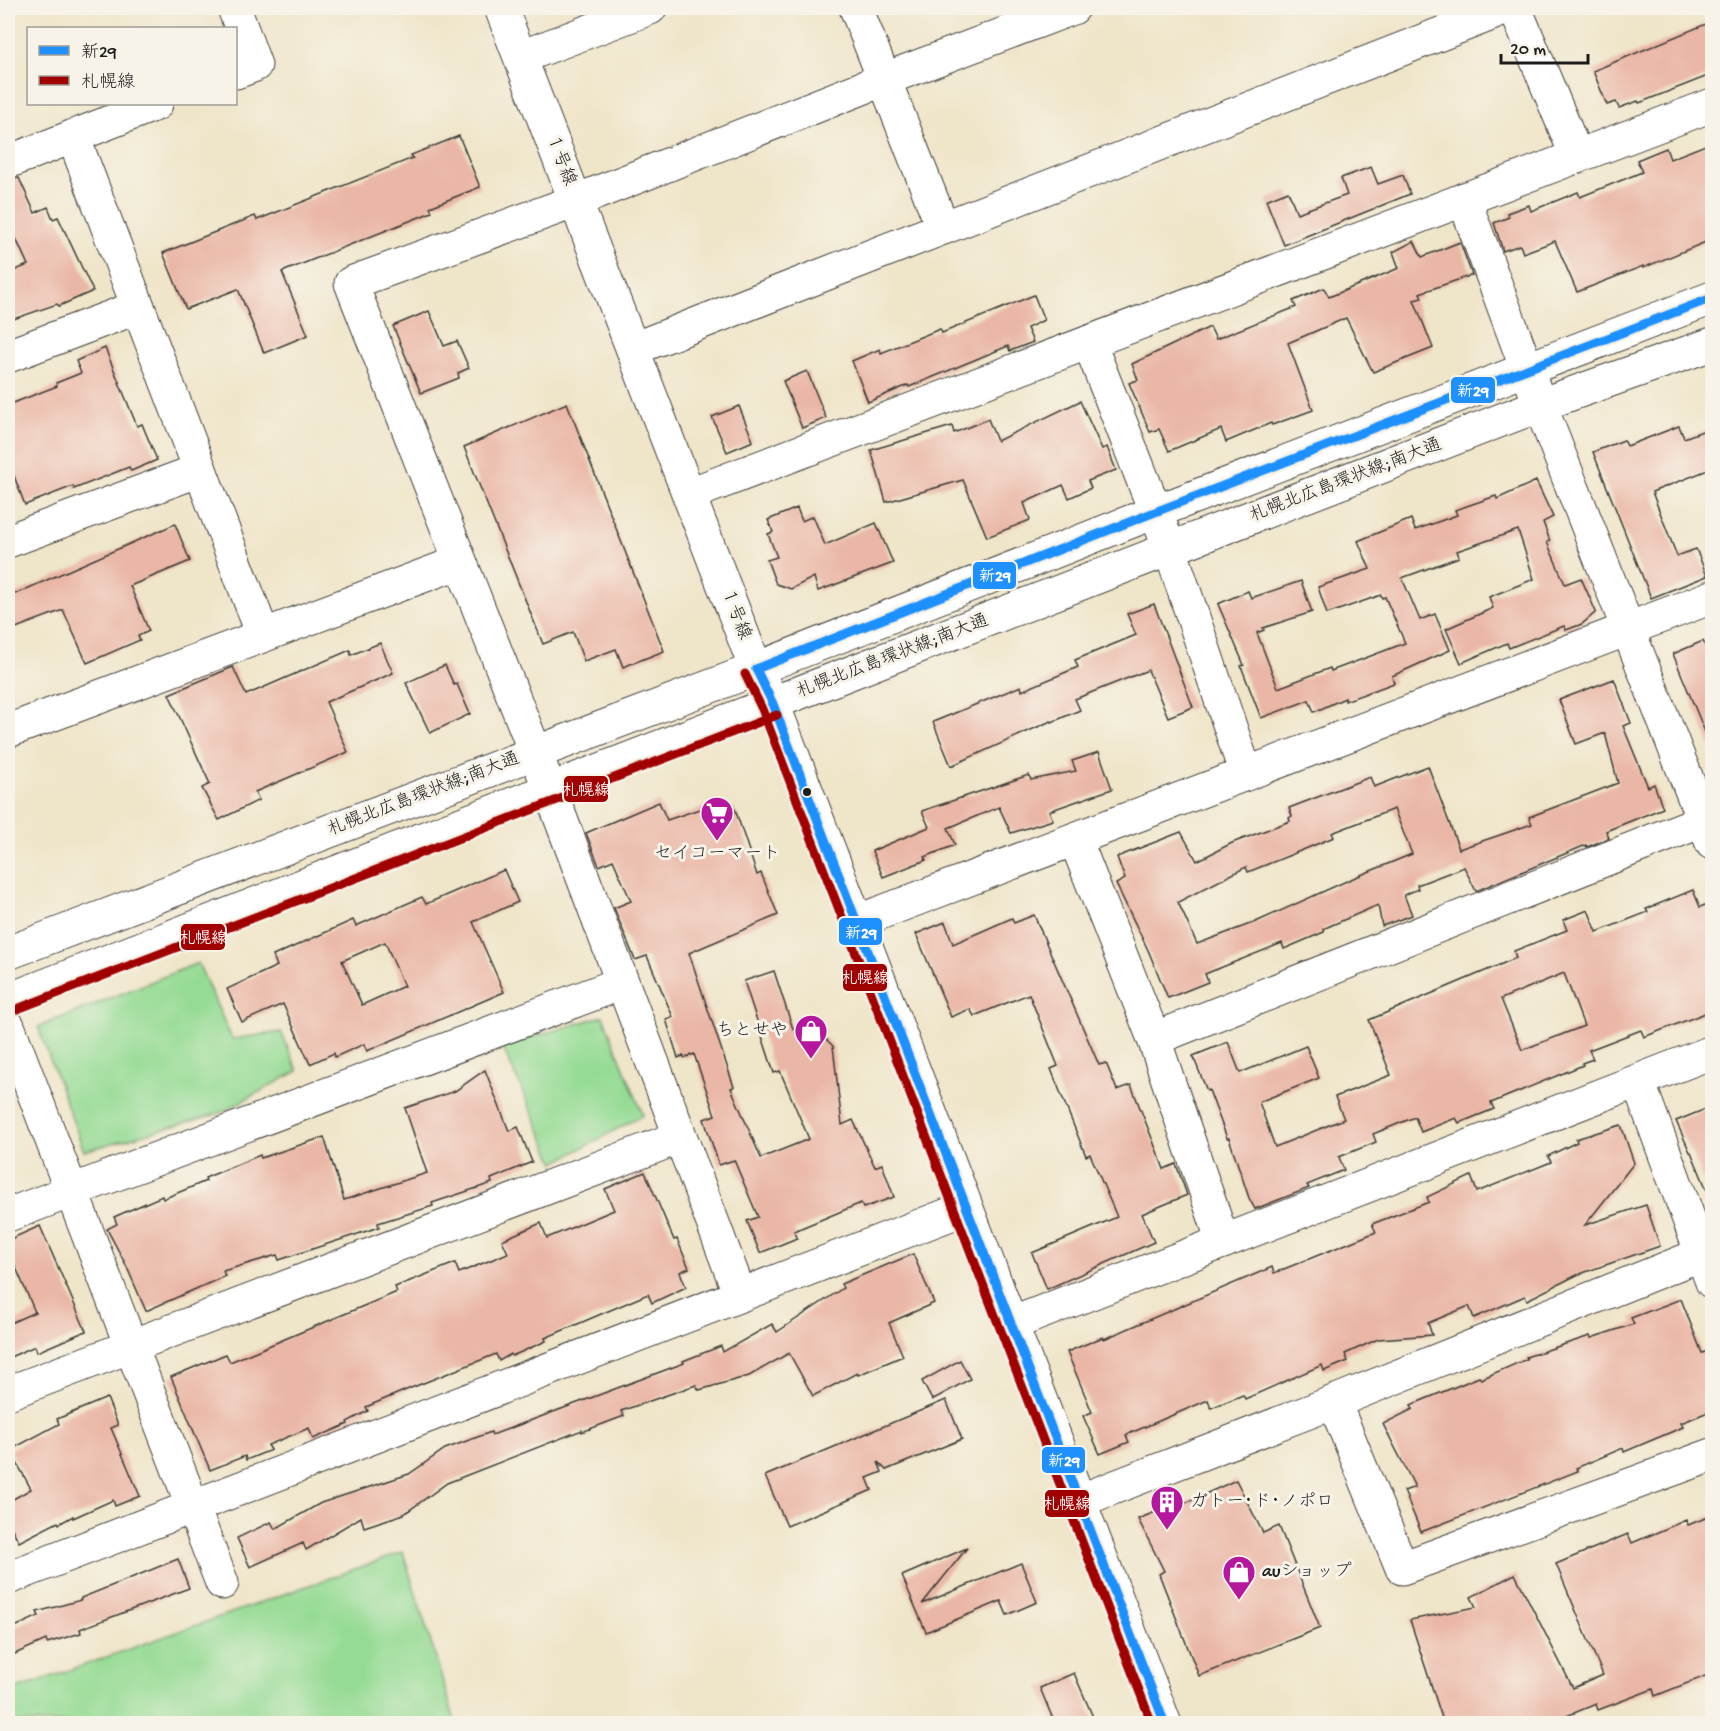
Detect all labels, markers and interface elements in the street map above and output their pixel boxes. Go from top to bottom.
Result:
legend [27,27,237,105]
scale bar [1501,27,1588,65]
text: 20 m [1510,40,1546,61]
text: 新29 [81,42,117,64]
text: 札幌線 [81,72,135,94]
street label: １号線 [541,131,580,189]
line badge: 新29 [1450,376,1496,404]
text: 新29 [1457,383,1489,403]
street label: 札幌北広島環状線;南大通 [1247,434,1445,527]
line badge: 新29 [972,561,1017,590]
text: 新29 [979,568,1011,588]
street label: １号線 [716,585,755,643]
street label: 札幌北広島環状線;南大通 [794,610,992,703]
street label: 札幌北広島環状線;南大通 [325,748,523,841]
line badge: 札幌線 [563,775,609,803]
text: 札幌線 [562,781,610,802]
unlabelled marker [801,786,813,798]
supermarket icon: セイコーマート [699,795,735,842]
place label: セイコーマート [654,844,780,865]
line badge: 新29 [838,917,883,946]
line badge: 札幌線 [180,923,226,951]
text: 新29 [845,925,877,945]
text: 札幌線 [179,929,227,950]
line badge: 札幌線 [842,963,888,992]
text: 札幌線 [841,969,889,990]
shop icon: ちとせや [793,1013,829,1060]
place label: ちとせや [716,1021,788,1042]
line badge: 新29 [1041,1446,1086,1474]
text: 新29 [1048,1453,1080,1473]
building icon: ガトー･ド･ノポロ [1149,1484,1185,1531]
line badge: 札幌線 [1044,1489,1090,1518]
place label: ガトー･ド･ノポロ [1190,1492,1334,1513]
text: 札幌線 [1043,1495,1091,1516]
shop icon: auショップ [1221,1554,1257,1601]
place label: auショップ [1262,1561,1352,1583]

